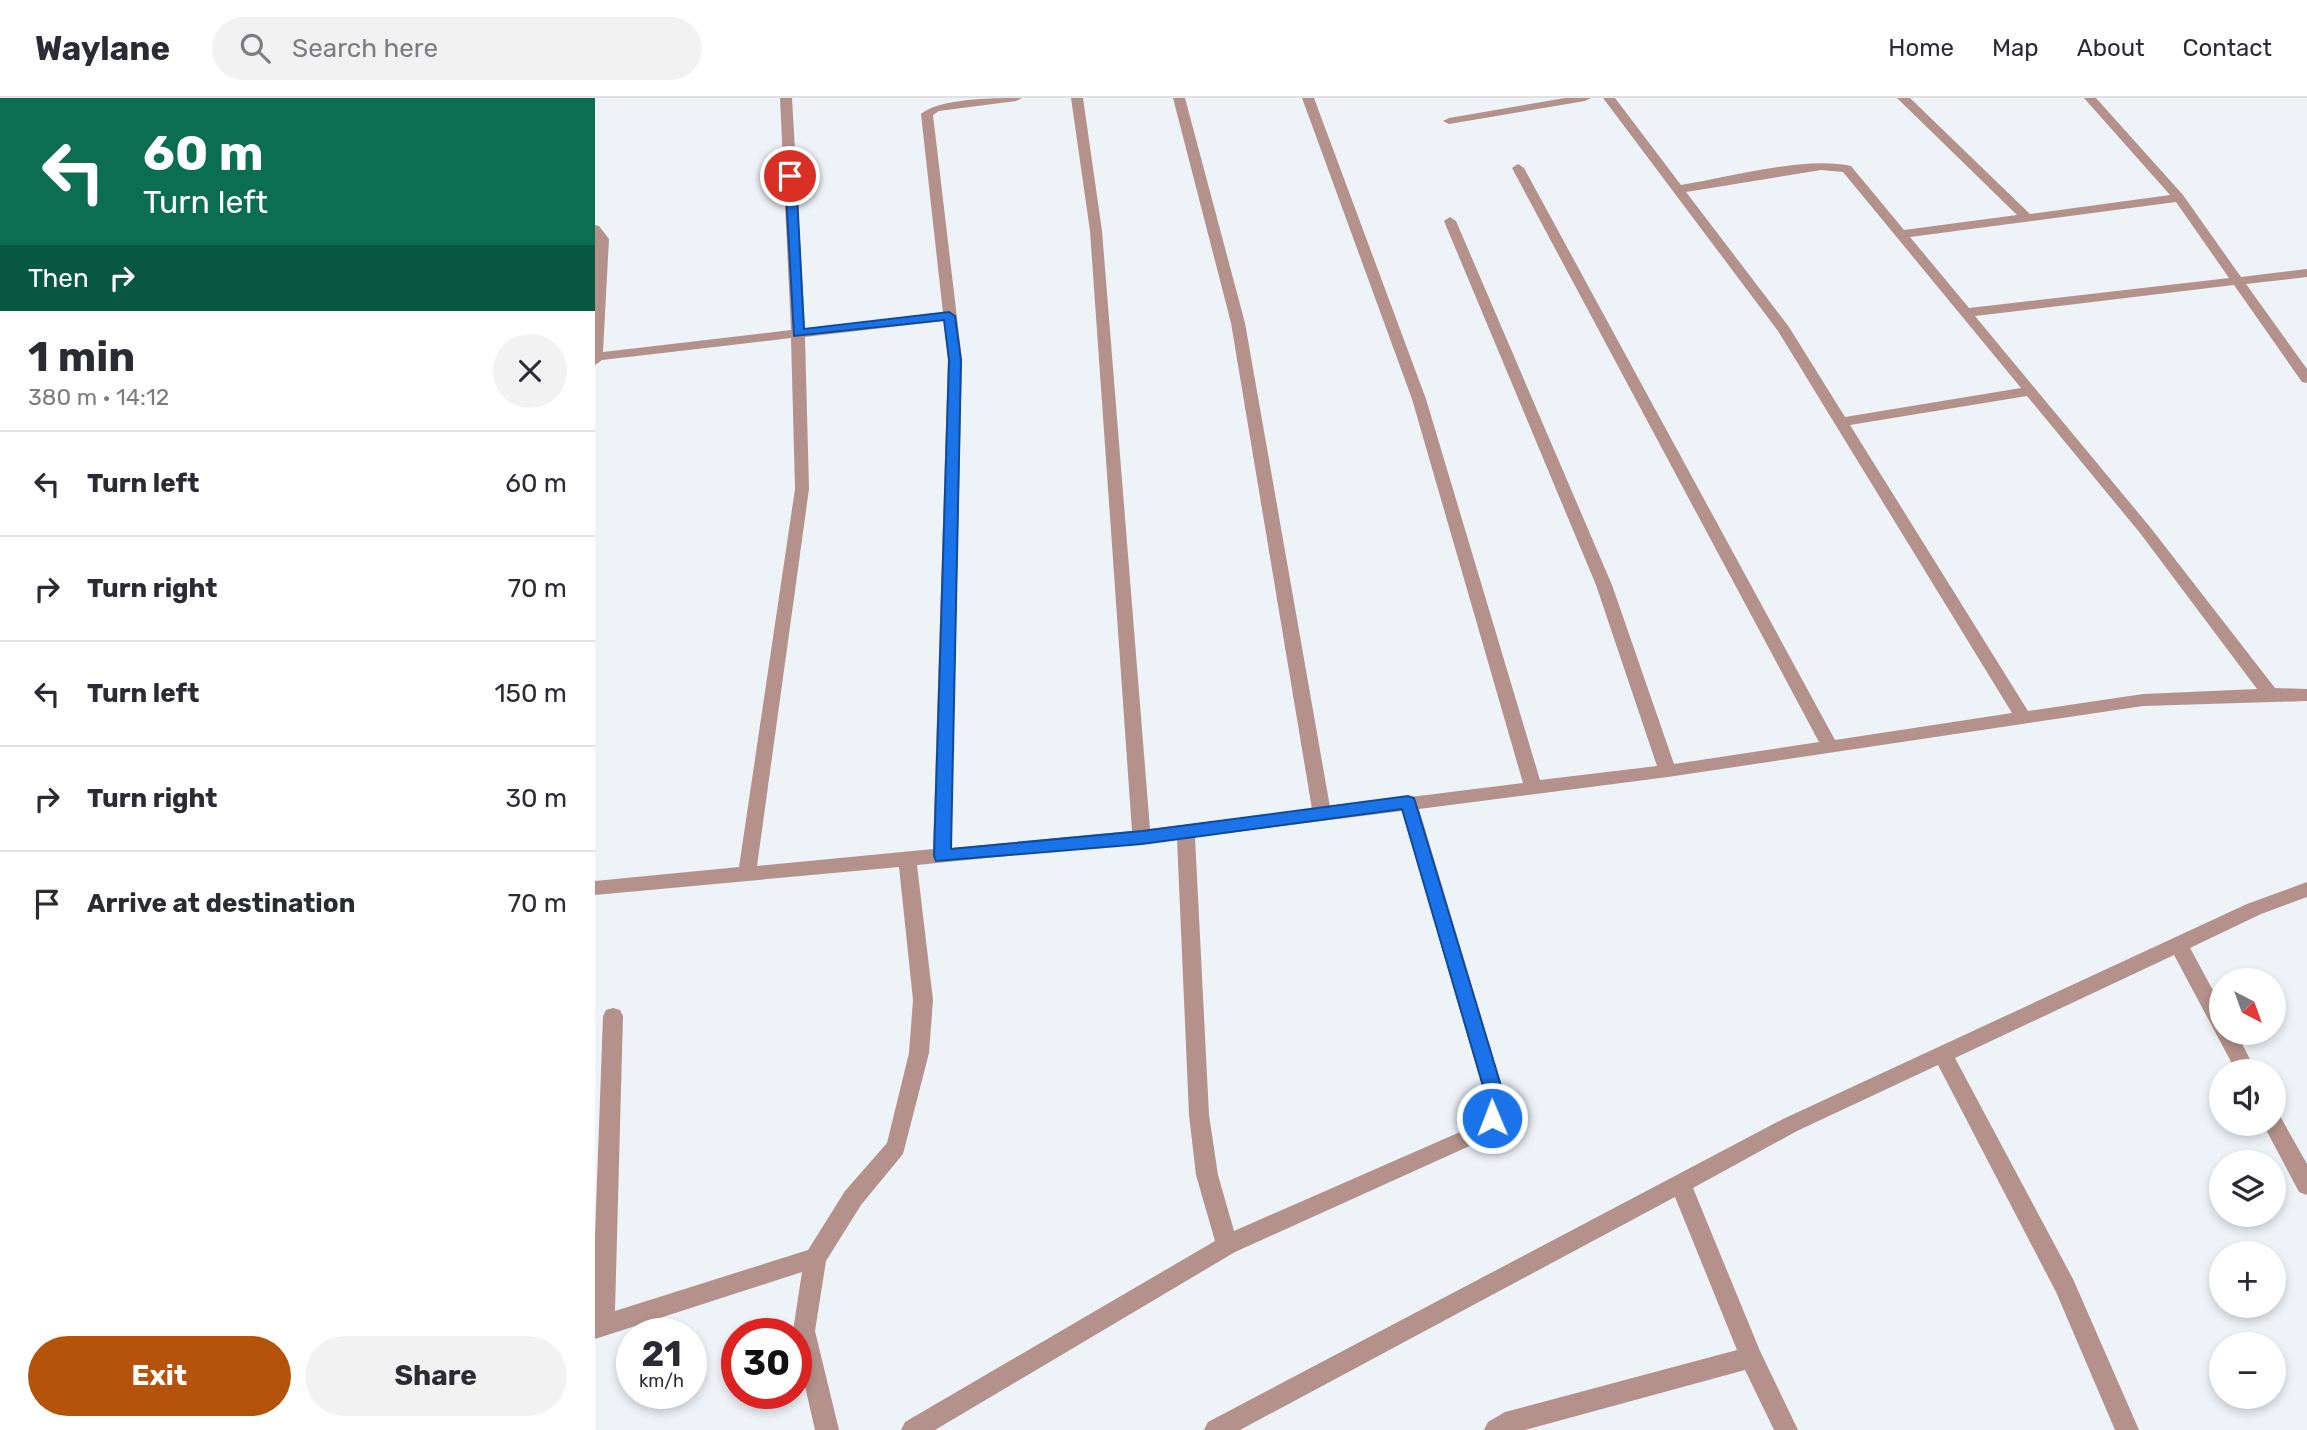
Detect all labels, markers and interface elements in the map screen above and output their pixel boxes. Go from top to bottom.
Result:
search box [212,17,702,80]
text: Waylane [35,29,170,68]
icon: search [236,29,274,67]
text: Search here [292,33,438,64]
text: Home [1888,34,1954,62]
text: Map [1992,34,2039,62]
text: About [2077,34,2145,62]
text: Contact [2183,34,2272,62]
text: 60 m [143,124,264,182]
icon: left [28,126,119,217]
pin [760,146,820,206]
icon: arrive [771,157,809,195]
text: Turn left [143,183,268,221]
icon: right [103,259,141,297]
text: Then [28,263,89,294]
text: 1 min [28,332,135,382]
button: close [493,334,567,408]
text: 380 m · 14:12 [28,383,169,411]
icon: left [28,465,66,503]
text: Turn left [87,468,199,499]
text: 60 m [505,468,567,499]
icon: right [28,570,66,608]
text: Turn right [87,573,217,604]
text: 70 m [508,573,567,604]
icon: left [28,675,66,713]
text: Turn left [87,678,199,709]
text: 150 m [494,678,567,709]
icon: right [28,780,66,818]
text: Turn right [87,783,217,814]
text: 30 m [505,783,567,814]
icon: arrive [28,885,66,923]
text: Arrive at destination [87,888,355,919]
text: 70 m [508,888,567,919]
north arrow [2209,968,2285,1045]
map controls [2209,968,2286,1409]
button: sound [2209,1059,2286,1136]
position arrow [1455,1081,1529,1155]
button: layers [2209,1150,2286,1227]
button: + [2209,1241,2286,1318]
speed limit sign: 30 [721,1318,812,1409]
button: − [2209,1332,2286,1409]
text: 21 [641,1333,682,1375]
button: Exit [28,1336,291,1416]
button: Share [305,1336,567,1416]
text: km/h [639,1370,684,1392]

